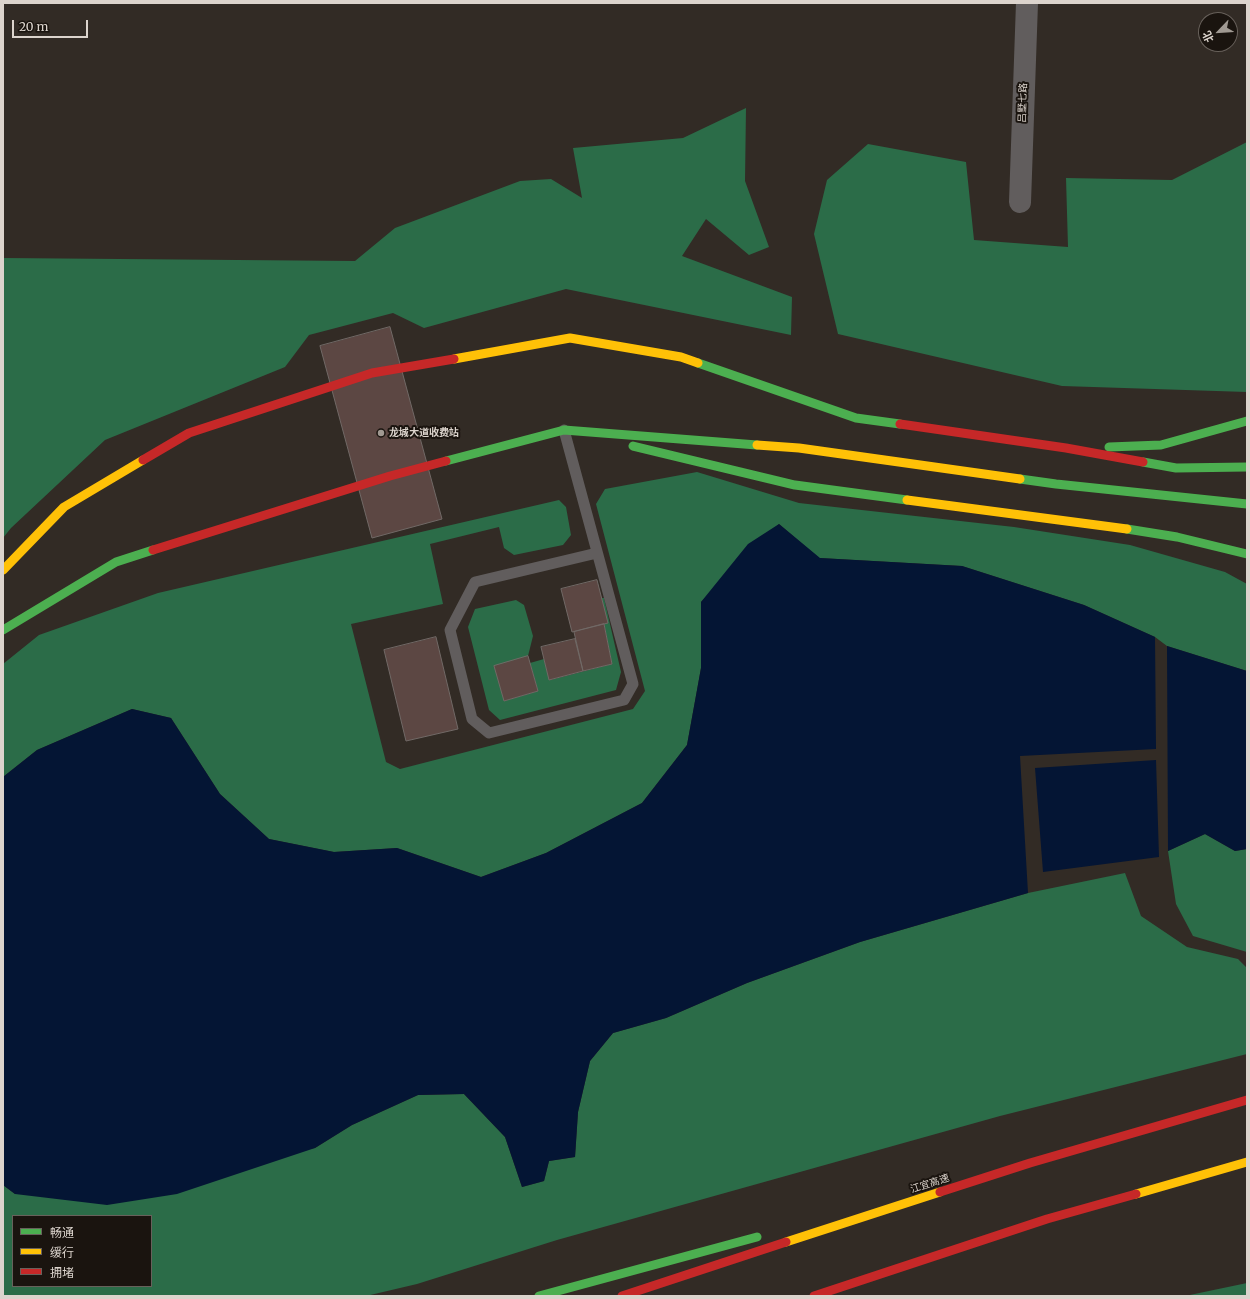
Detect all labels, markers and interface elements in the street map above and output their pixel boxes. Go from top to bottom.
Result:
scale bar [14,12,90,38]
north arrow [1198,12,1238,52]
text: 20 m [19,19,48,34]
text: 北 [1199,29,1217,45]
street label: 吕墅七路 [1016,83,1030,123]
place label: 龙城大道收费站 [389,427,459,439]
marker: 龙城大道收费站 [376,428,386,438]
street label: 江宜高速 [909,1172,951,1196]
legend [12,1215,152,1287]
text: 畅通 [50,1225,74,1240]
text: 缓行 [50,1245,74,1260]
text: 拥堵 [50,1265,74,1280]

